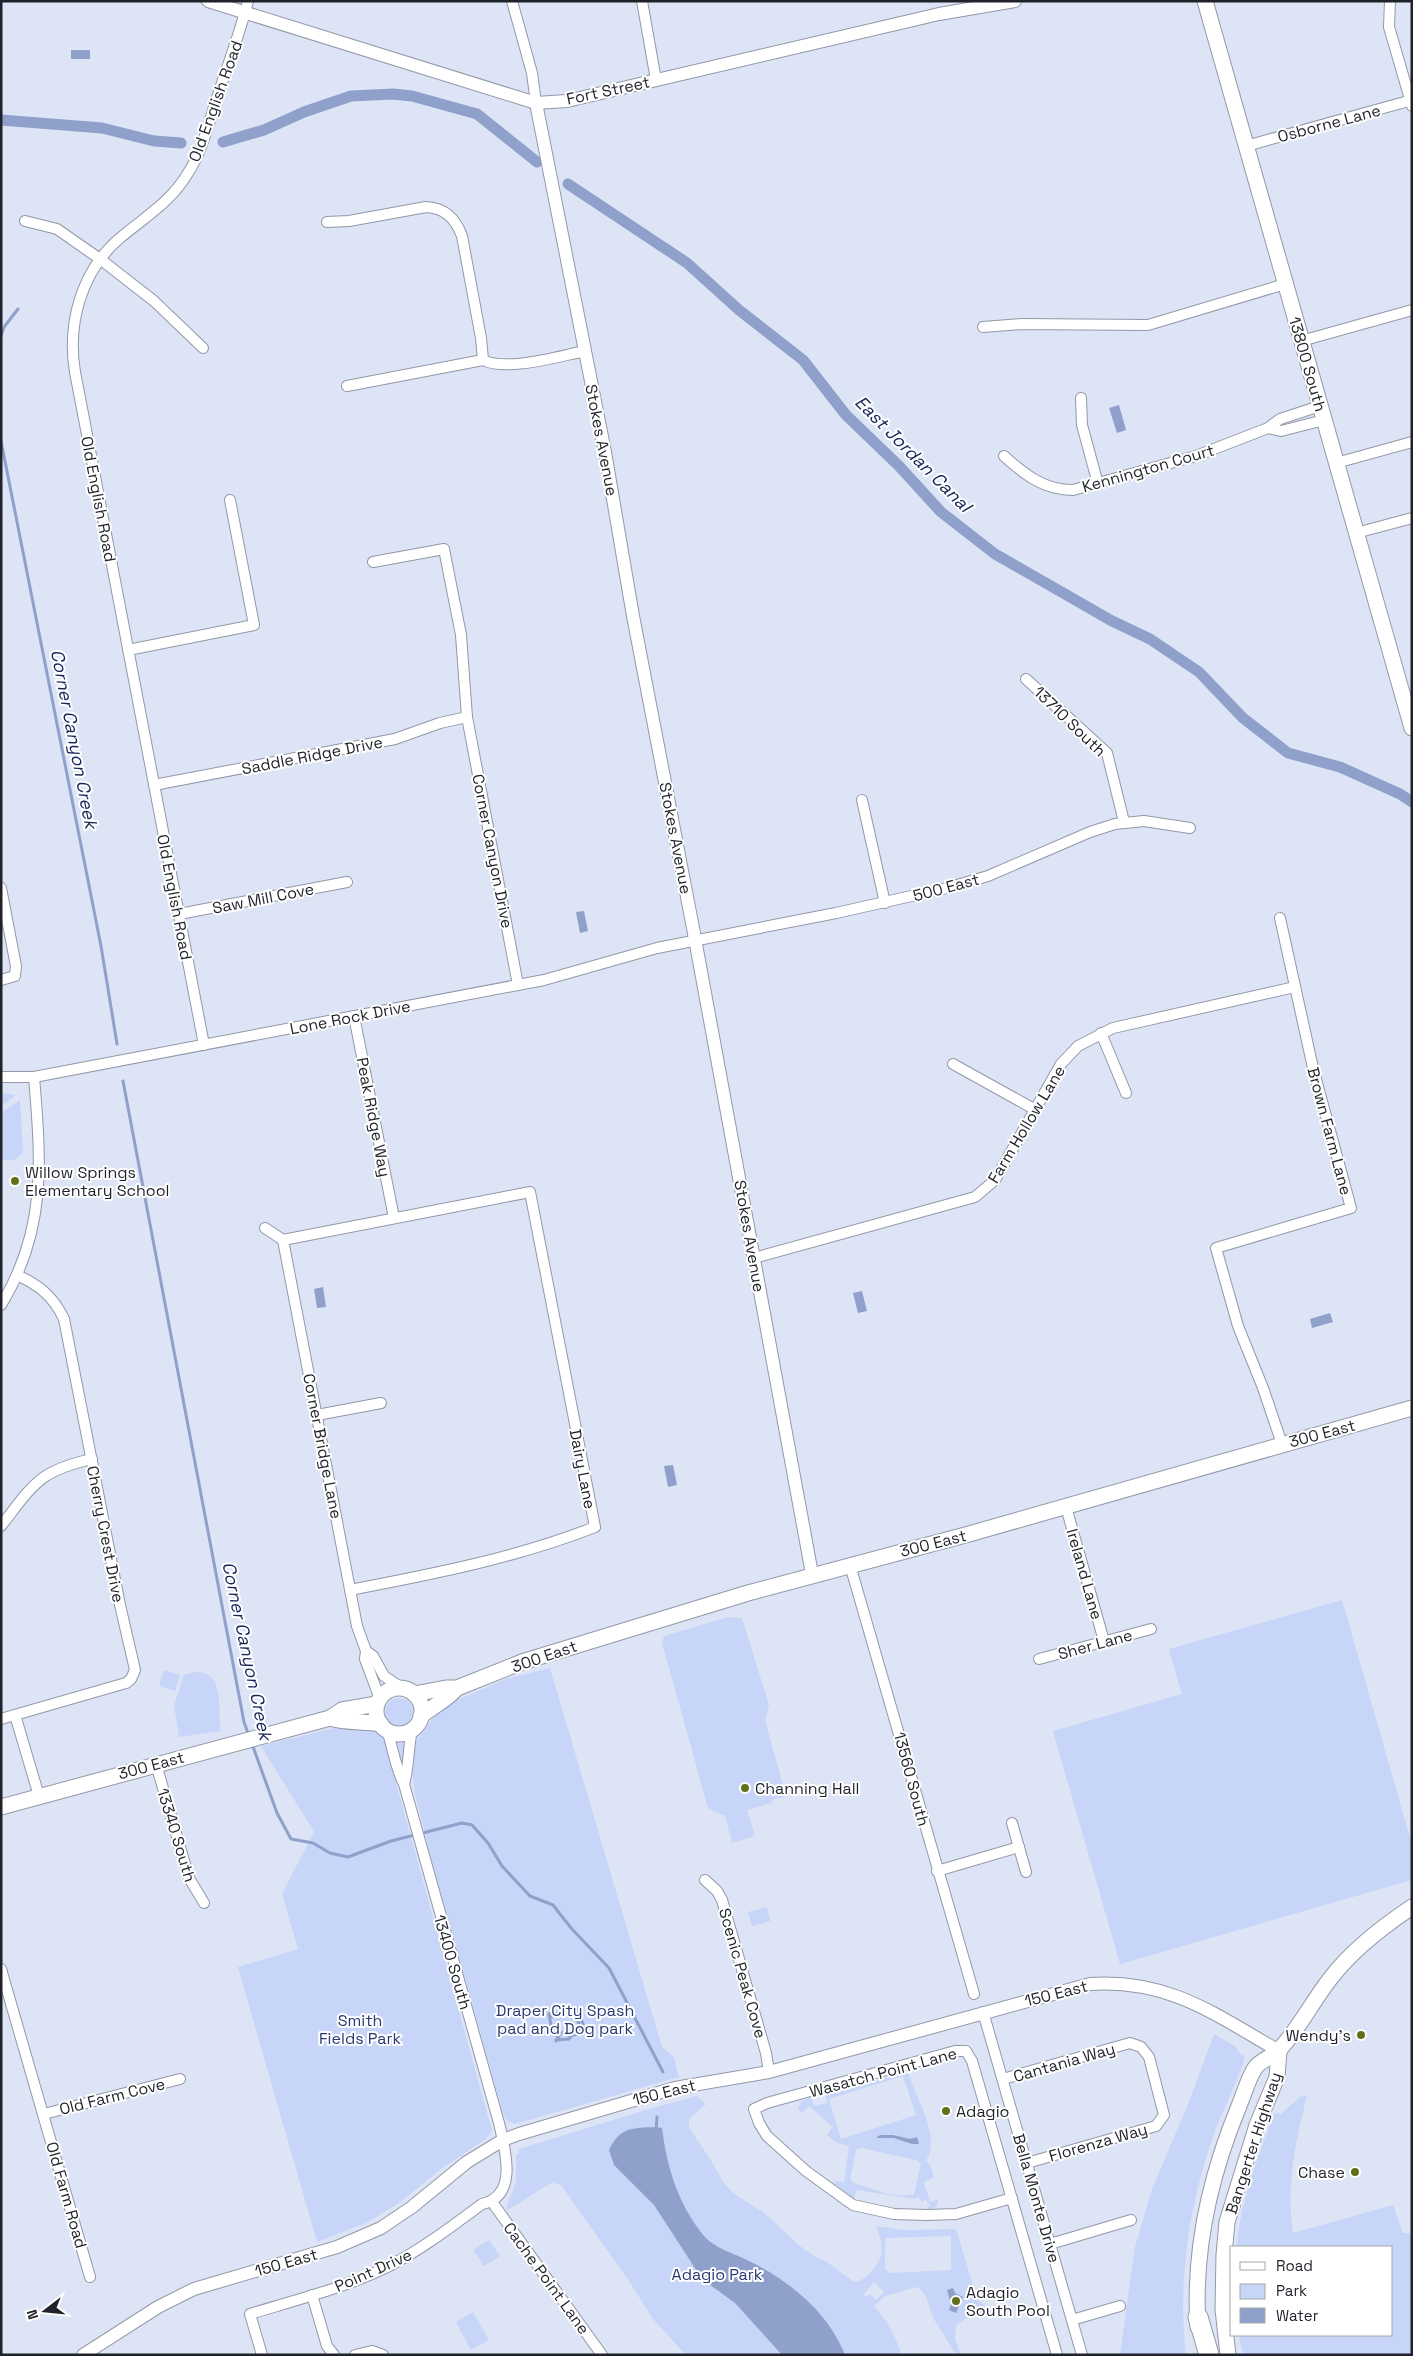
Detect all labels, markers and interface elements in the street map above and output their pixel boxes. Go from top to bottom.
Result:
street label: Old English Road [184,38,247,165]
street label: Fort Street [564,71,652,110]
street label: Osborne Lane [1275,100,1383,147]
street label: 13800 South [1284,314,1331,414]
street label: Stokes Avenue [580,382,623,498]
water label: East Jordan Canal [850,390,978,519]
street label: Old English Road [76,434,121,564]
street label: Kennington Court [1080,440,1217,497]
water label: Corner Canyon Creek [46,647,104,833]
street label: 13710 South [1029,682,1110,761]
street label: Saddle Ridge Drive [240,732,384,779]
street label: Corner Canyon Drive [467,772,518,930]
street label: Stokes Avenue [654,780,697,896]
street label: Old English Road [152,832,197,962]
street label: 500 East [911,869,982,906]
street label: Saw Mill Cove [210,878,316,919]
street label: Lone Rock Drive [288,995,412,1039]
street label: Peak Ridge Way [352,1055,395,1179]
street label: Farm Hollow Lane [983,1062,1070,1187]
street label: Brown Farm Lane [1302,1065,1357,1197]
place label: Willow Springs Elementary School [25,1162,170,1201]
marker: Willow Springs Elementary School [9,1175,21,1187]
street label: Stokes Avenue [729,1178,770,1294]
street label: Corner Bridge Lane [298,1372,347,1521]
street label: 300 East [1287,1415,1358,1452]
street label: Dairy Lane [564,1427,601,1511]
street label: Cherry Crest Drive [82,1464,129,1604]
street label: 300 East [898,1525,969,1562]
street label: Ireland Lane [1062,1526,1108,1622]
water label: Corner Canyon Creek [217,1559,278,1745]
street label: Sher Lane [1055,1624,1135,1665]
street label: 300 East [509,1635,580,1677]
street label: 13560 South [889,1730,934,1829]
street label: 300 East [116,1747,187,1784]
place label: Channing Hall [755,1778,860,1799]
marker: Channing Hall [739,1782,751,1794]
street label: 13340 South [152,1786,201,1885]
street label: Scenic Peak Cove [714,1906,771,2041]
street label: 13400 South [429,1912,476,2012]
street label: 150 East [1022,1976,1090,2011]
park label: Draper City Spash pad and Dog park [496,2000,634,2039]
park label: Smith Fields Park [319,2010,401,2049]
place label: Wendy's [1285,2025,1351,2046]
marker: Wendy's [1355,2029,1367,2041]
street label: Cantania Way [1011,2038,1118,2087]
street label: Wasatch Point Lane [807,2043,959,2102]
street label: Bangerter Highway [1221,2070,1286,2217]
street label: Old Farm Cove [57,2073,167,2120]
street label: 150 East [630,2075,698,2110]
place label: Adagio [956,2101,1009,2122]
marker: Adagio [940,2105,952,2117]
street label: Florenza Way [1046,2118,1150,2167]
street label: Bella Monte Drive [1008,2131,1065,2265]
street label: Old Farm Road [41,2139,92,2251]
place label: Chase [1298,2162,1345,2183]
marker: Chase [1349,2166,1361,2178]
street label: Cache Point Lane [499,2218,594,2339]
street label: 150 East [252,2244,320,2281]
street label: Point Drive [331,2244,415,2297]
legend [1230,2246,1393,2336]
text: Road [1276,2256,1313,2275]
park label: Adagio Park [672,2264,763,2285]
text: Park [1276,2281,1307,2300]
place label: Adagio South Pool [966,2282,1050,2321]
north arrow [20,2286,70,2336]
marker: Adagio South Pool [950,2295,962,2307]
text: Water [1276,2306,1319,2325]
text: N [23,2308,42,2322]

